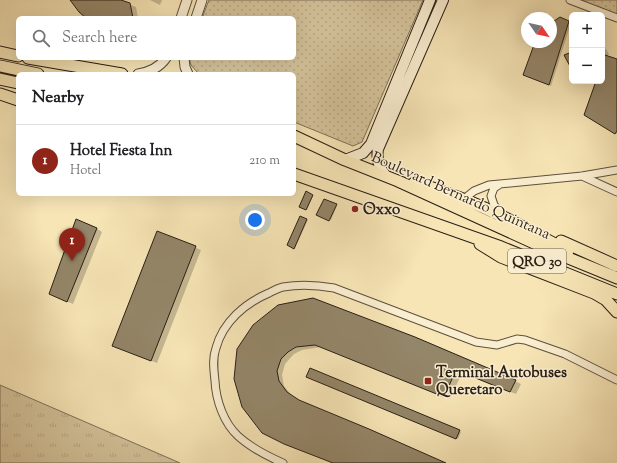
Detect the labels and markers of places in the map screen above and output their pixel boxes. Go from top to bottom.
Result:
place label: Oxxo [363,200,400,221]
marker: Oxxo [350,204,360,214]
pin: 1 [59,228,85,261]
place label: Terminal Autobuses Queretaro [436,363,567,401]
marker: Terminal Autobuses Queretaro [423,376,433,386]

